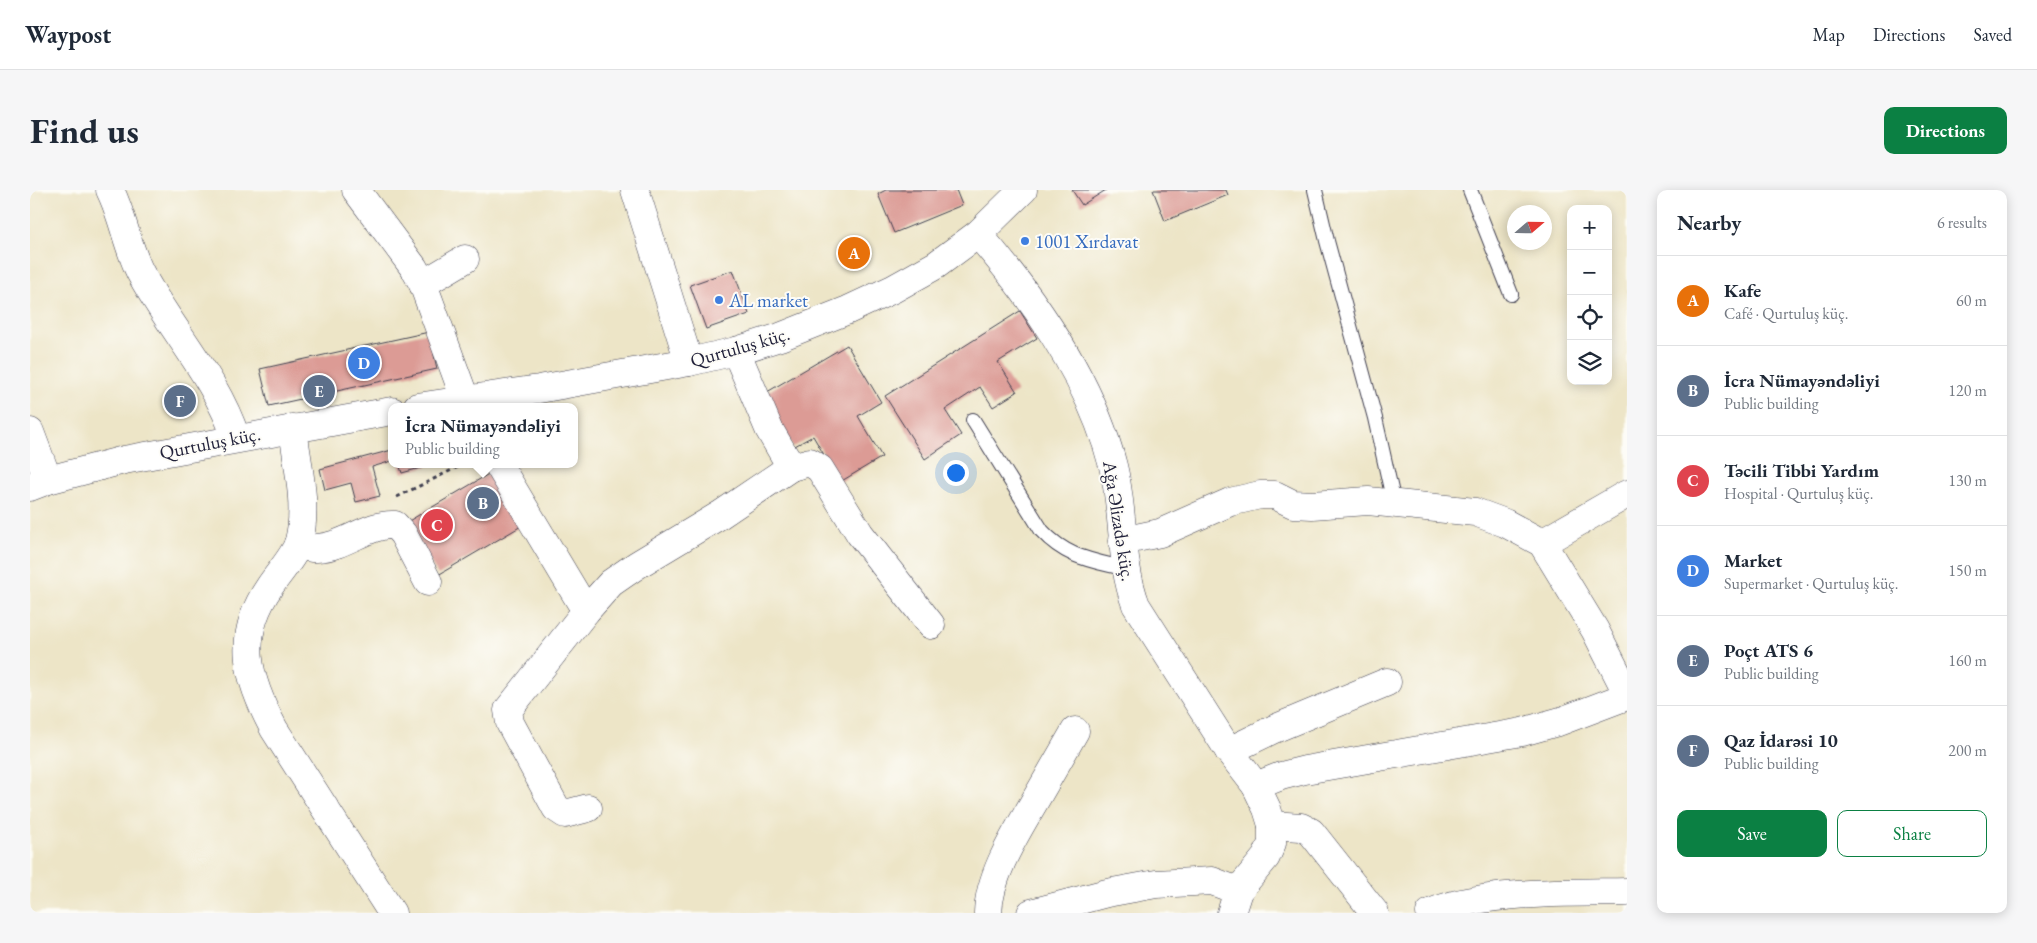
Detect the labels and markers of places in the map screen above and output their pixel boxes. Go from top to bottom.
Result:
place label: 1001 Xırdavat [1035,229,1138,254]
pin: A [838,234,870,272]
marker: 1001 Xırdavat [1019,235,1031,247]
place label: AL market [728,288,808,313]
marker: AL market [713,294,725,306]
pin: D [348,344,380,382]
pin: E [303,372,335,410]
pin: F [164,382,196,420]
pin: B [467,484,499,522]
pin: C [421,506,453,544]

